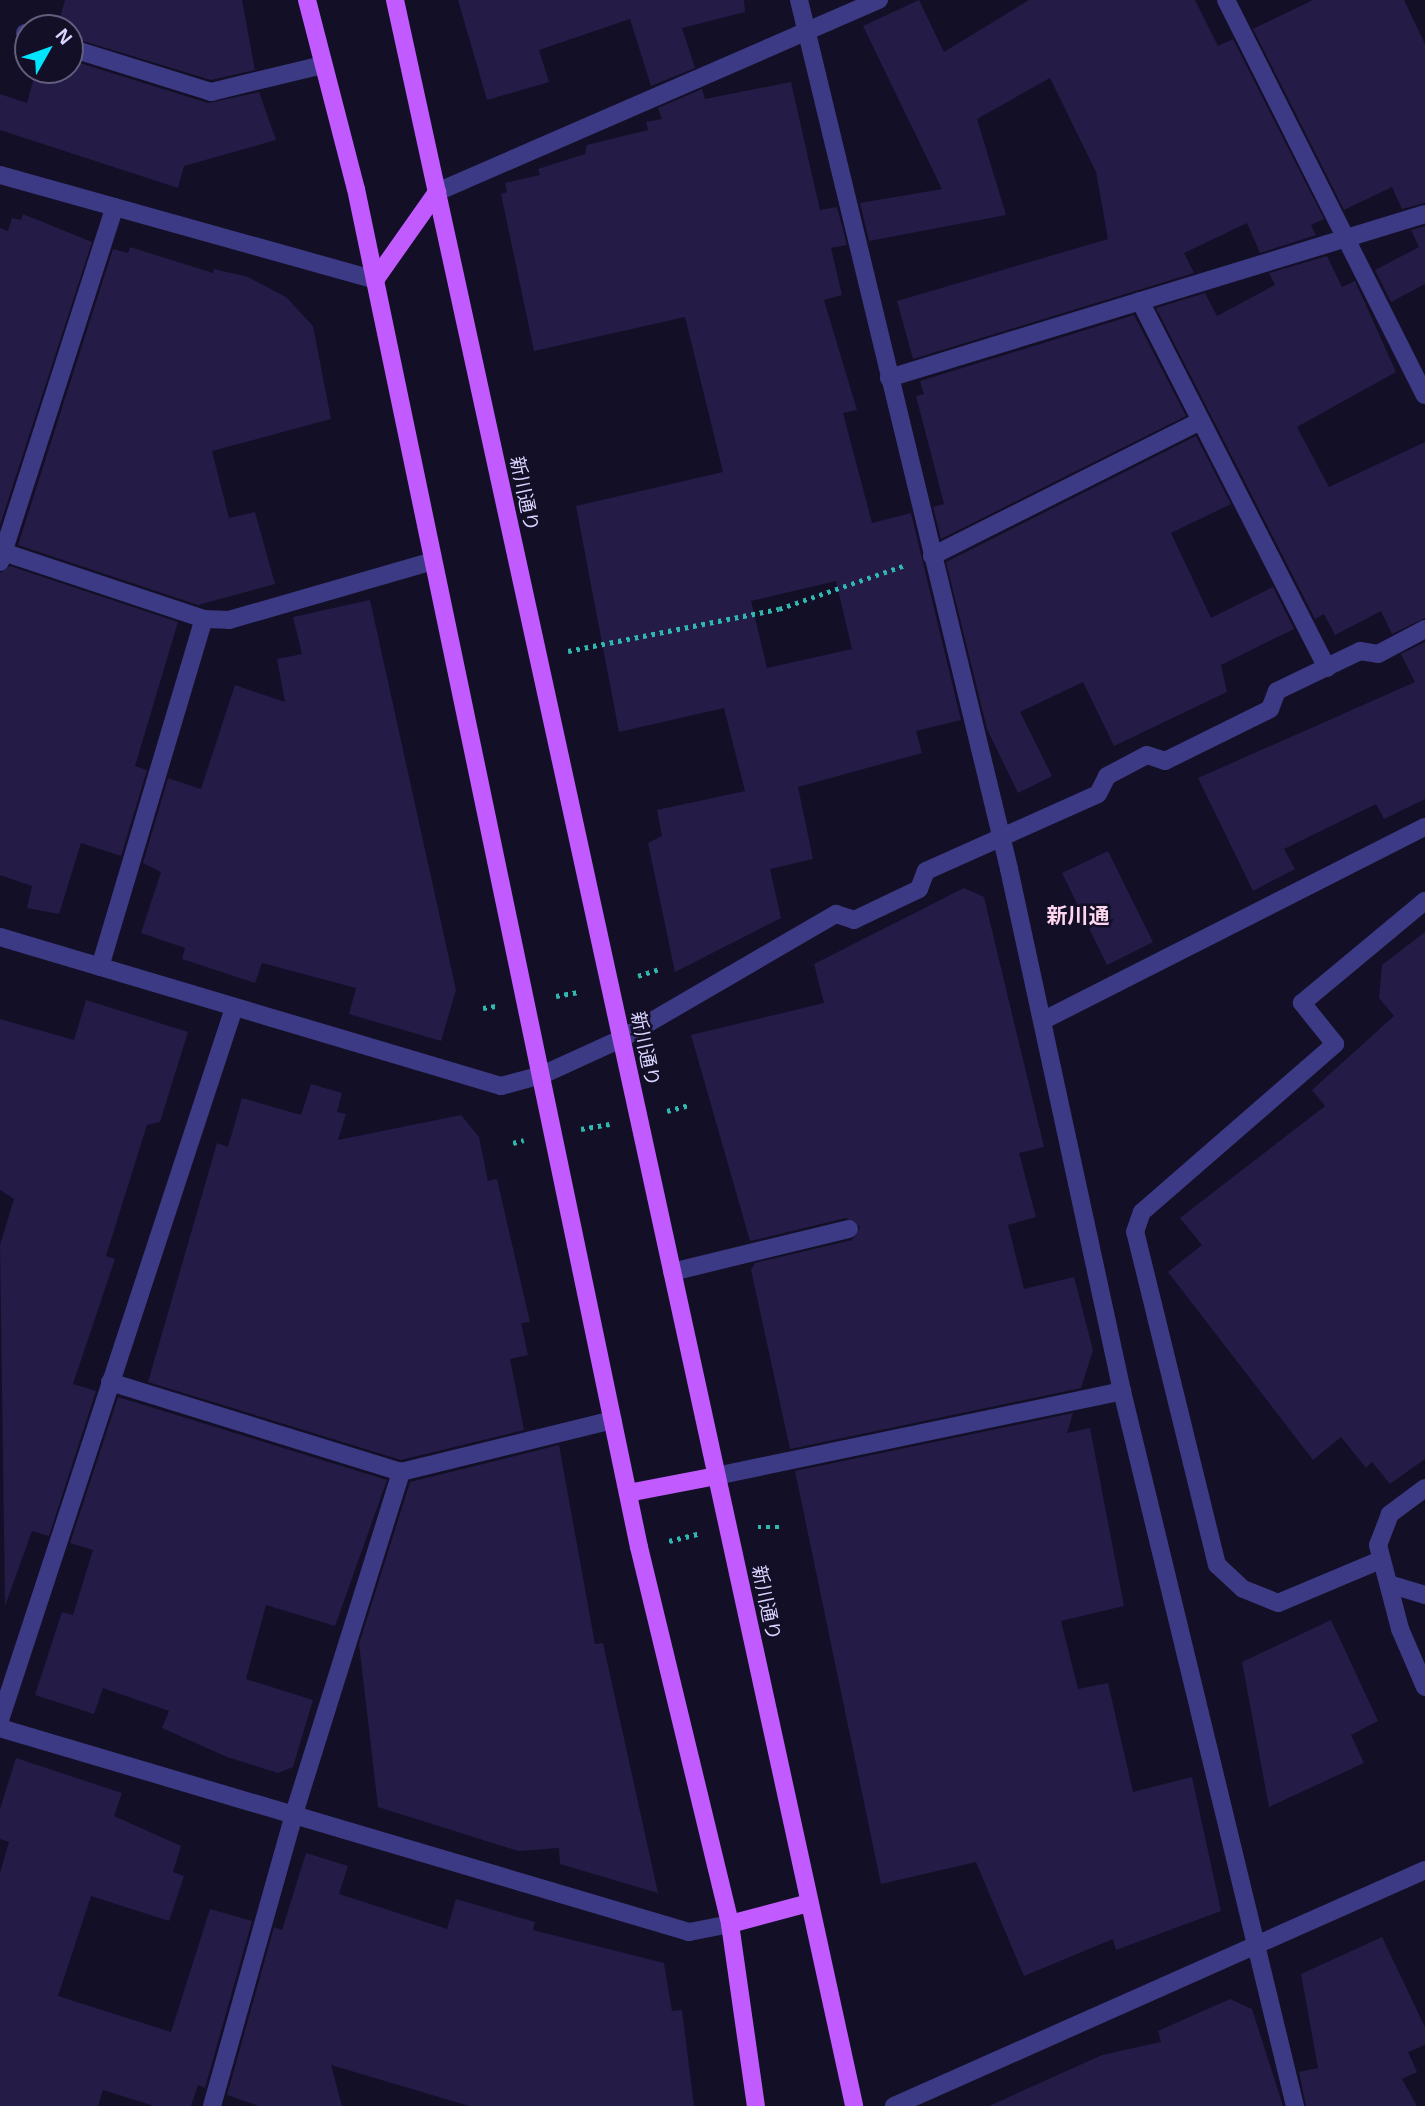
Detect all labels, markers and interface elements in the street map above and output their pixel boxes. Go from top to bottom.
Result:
north arrow [14,14,84,84]
text: N [51,24,76,48]
street label: 新川通り [505,454,543,534]
district label: 新川通 [1047,903,1109,929]
street label: 新川通り [626,1009,664,1089]
street label: 新川通り [747,1563,785,1643]

